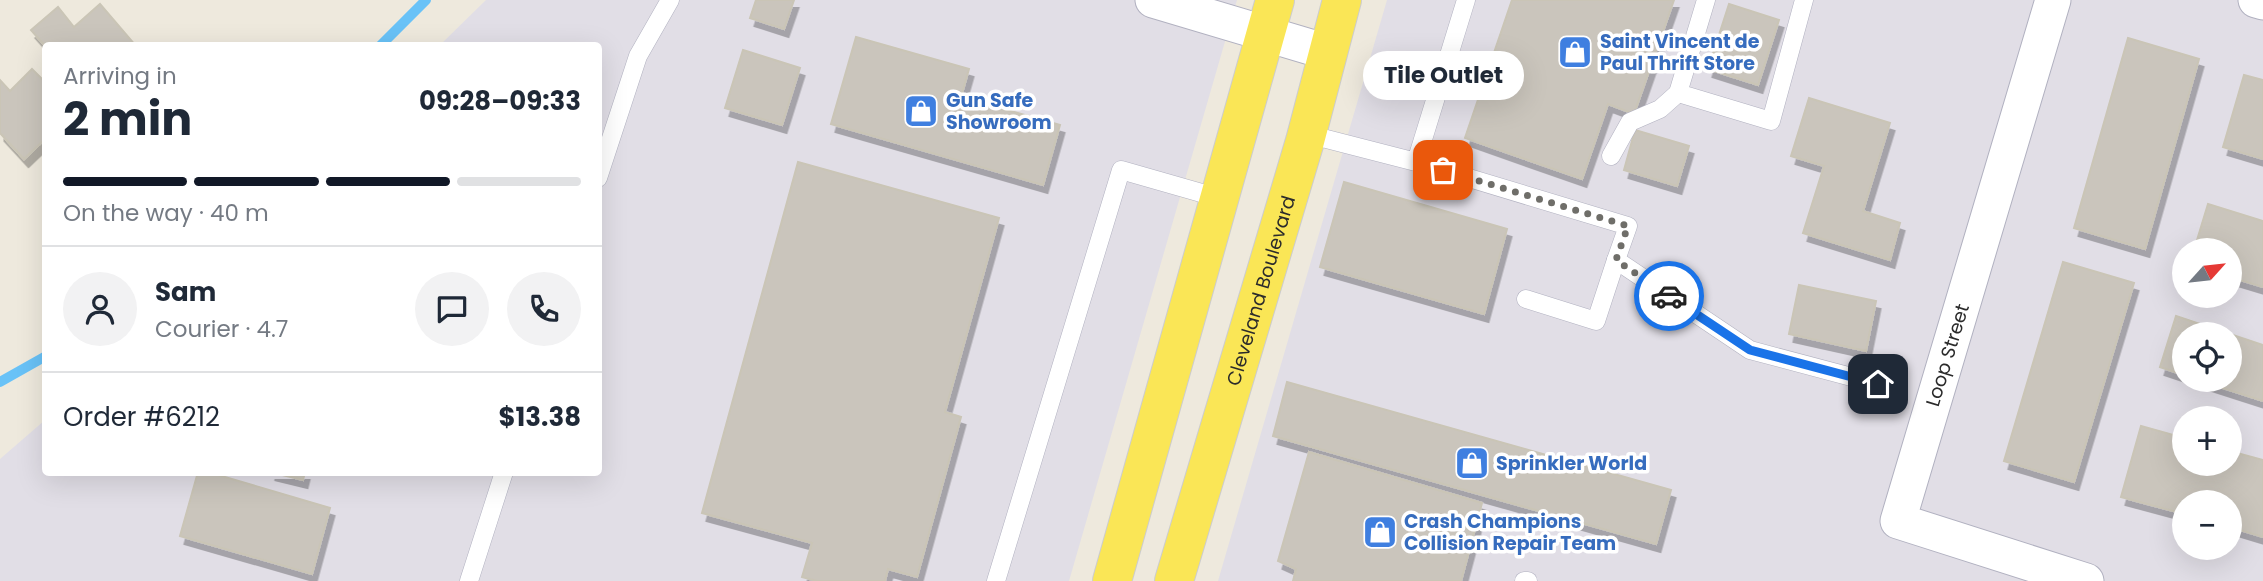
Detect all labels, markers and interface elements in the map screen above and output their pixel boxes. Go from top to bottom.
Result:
place label: Saint Vincent de Paul Thrift Store [1600,28,1760,77]
shop icon: Saint Vincent de Paul Thrift Store [1556,33,1594,71]
callout: Tile Outlet [1362,51,1524,100]
text: Tile Outlet [1384,59,1503,91]
text: Arriving in [63,60,177,92]
text: 09:28–09:33 [419,83,581,119]
text: 2 min [63,87,192,151]
place label: Gun Safe Showroom [946,87,1052,136]
shop icon: Gun Safe Showroom [902,92,940,130]
pin [1413,140,1473,200]
icon: bag [1424,151,1462,189]
street label: Cleveland Boulevard [1220,192,1302,389]
text: On the way · 40 m [63,197,269,229]
north arrow [2172,238,2242,308]
map controls [2172,238,2242,560]
courier [1634,261,1704,331]
button: person [63,272,137,346]
button: chat [415,272,489,346]
button: phone [507,272,581,346]
text: Sam [155,274,216,310]
icon: car [1650,277,1688,315]
street label: Loop Street [1919,300,1976,410]
text: Courier · 4.7 [155,313,288,345]
button: locate [2172,322,2242,392]
pin [1848,354,1908,414]
icon: home [1859,365,1897,403]
text: Order #6212 [63,399,220,435]
text: $13.38 [498,399,581,435]
button: + [2172,406,2242,476]
shop icon: Sprinkler World [1453,444,1491,482]
place label: Sprinkler World [1496,450,1647,477]
button: − [2172,490,2242,560]
place label: Crash Champions Collision Repair Team [1404,508,1616,557]
shop icon: Crash Champions Collision Repair Team [1361,513,1399,551]

